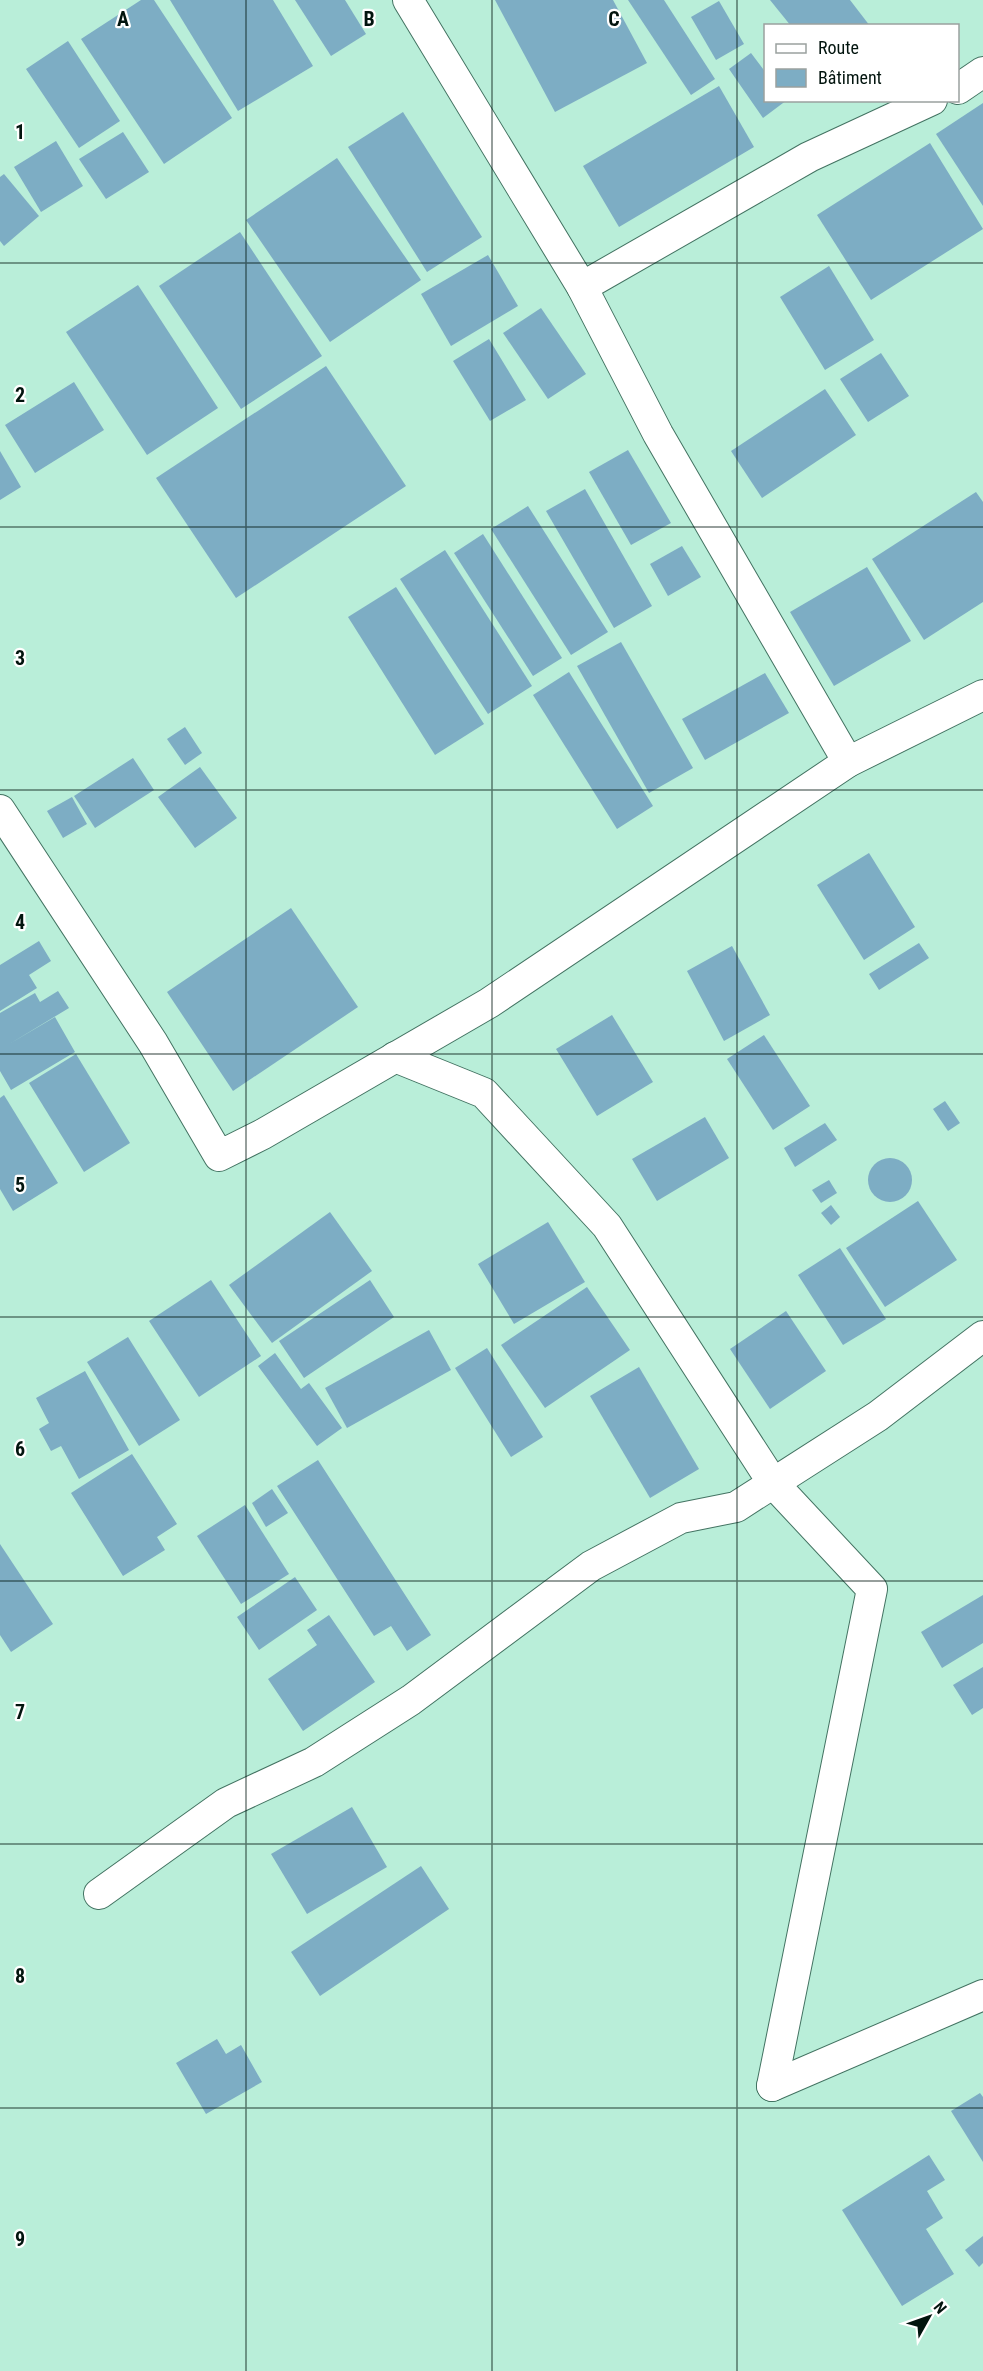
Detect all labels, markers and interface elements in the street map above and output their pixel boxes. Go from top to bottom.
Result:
text: A [117,7,129,31]
text: B [363,7,375,31]
text: C [608,7,620,31]
legend [764,24,959,102]
text: Route [818,37,859,58]
text: Bâtiment [818,67,882,88]
text: 1 [15,120,25,144]
text: 2 [15,383,25,407]
text: 3 [15,646,25,670]
text: 4 [15,910,25,934]
text: 5 [15,1173,25,1197]
text: 6 [15,1437,25,1461]
text: 7 [15,1700,25,1724]
text: 8 [15,1964,25,1988]
text: 9 [15,2227,25,2251]
north arrow [899,2287,959,2347]
text: N [930,2298,951,2318]

